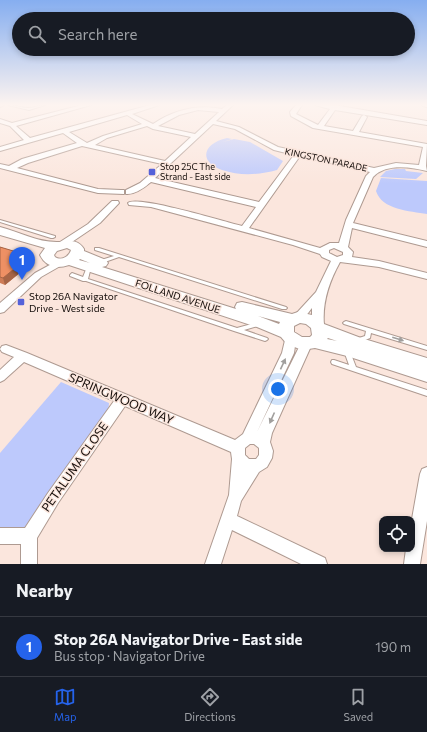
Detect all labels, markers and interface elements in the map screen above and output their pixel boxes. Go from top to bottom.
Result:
search box [12,12,415,56]
icon: search [26,23,48,45]
text: Search here [58,25,137,43]
street label: KINGSTON PARADE [284,145,368,174]
place label: Stop 25C The Strand - East side [160,161,231,182]
marker: Stop 25C The Strand - East side [147,167,157,177]
pin: 1 [9,247,35,280]
street label: FOLLAND AVENUE [134,277,222,315]
place label: Stop 26A Navigator Drive - West side [29,290,118,314]
marker: Stop 26A Navigator Drive - West side [16,297,26,307]
one-way arrow [392,336,404,342]
one-way arrow [280,359,286,370]
street label: SPRINGWOOD WAY [67,370,176,427]
your location [268,379,288,399]
one-way arrow [269,412,275,423]
street label: PETALUMA CLOSE [38,419,110,514]
map controls [379,516,415,552]
button: locate [379,516,415,552]
text: Nearby [16,580,73,601]
text: Stop 26A Navigator Drive - East side [54,630,302,648]
text: 1 [26,639,32,655]
text: 190 m [375,639,411,655]
text: Bus stop · Navigator Drive [54,648,205,664]
tab: Map [54,686,77,723]
tab: Directions [184,686,236,723]
tab: Saved [343,686,373,723]

